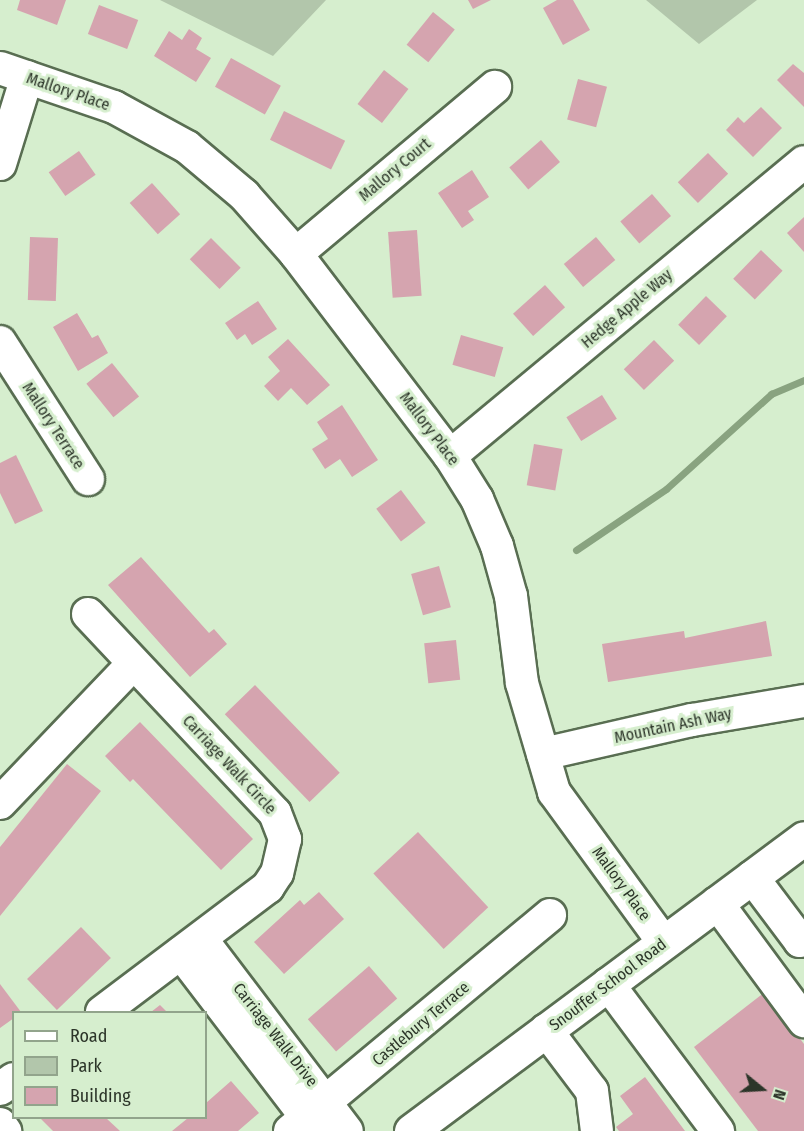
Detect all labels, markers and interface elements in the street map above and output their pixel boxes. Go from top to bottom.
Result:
street label: Mallory Place [24,69,112,115]
street label: Mallory Court [355,134,435,206]
street label: Hedge Apple Way [578,265,676,353]
street label: Mallory Terrace [18,379,88,473]
street label: Mallory Place [395,388,463,470]
street label: Mountain Ash Way [613,704,733,748]
street label: Carriage Walk Circle [178,711,280,819]
street label: Mallory Place [588,843,654,925]
street label: Snouffer School Road [546,935,670,1035]
street label: Castlebury Terrace [369,978,473,1070]
street label: Carriage Walk Drive [229,979,321,1091]
legend [12,1011,207,1119]
text: Road [70,1025,107,1047]
text: Park [70,1055,102,1077]
north arrow [732,1059,792,1119]
text: Building [70,1085,131,1107]
text: N [769,1087,790,1102]

